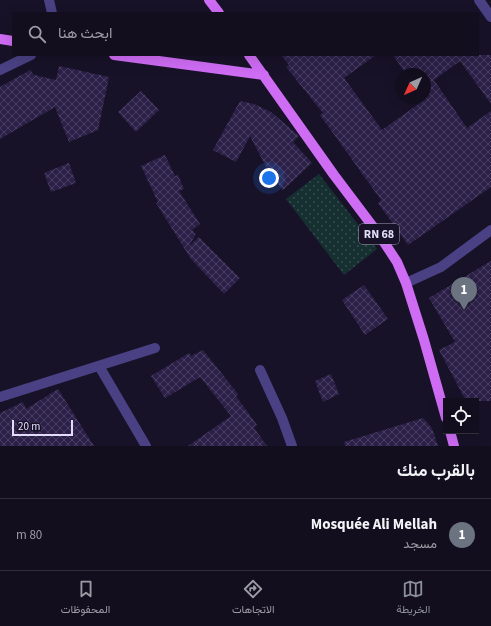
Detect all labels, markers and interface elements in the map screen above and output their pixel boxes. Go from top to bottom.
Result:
search box [12,12,479,56]
icon: search [26,23,48,45]
text: ابحث هنا [58,23,112,44]
north arrow [395,68,431,104]
your location [259,168,279,188]
road number: RN 68 [359,224,399,244]
pin: 1 [451,277,477,310]
map controls [443,398,479,434]
button: locate [443,398,479,434]
scale bar [12,418,73,437]
text: 20 m [18,419,40,434]
text: بالقرب منك [397,459,475,483]
text: Mosquée Ali Mellah [311,514,437,535]
text: 80 m [16,526,42,544]
text: 1 [459,526,465,544]
text: مسجد [403,535,437,553]
tab: المحفوظات [61,578,110,619]
tab: الاتجاهات [232,578,275,619]
tab: الخريطة [396,578,430,619]

